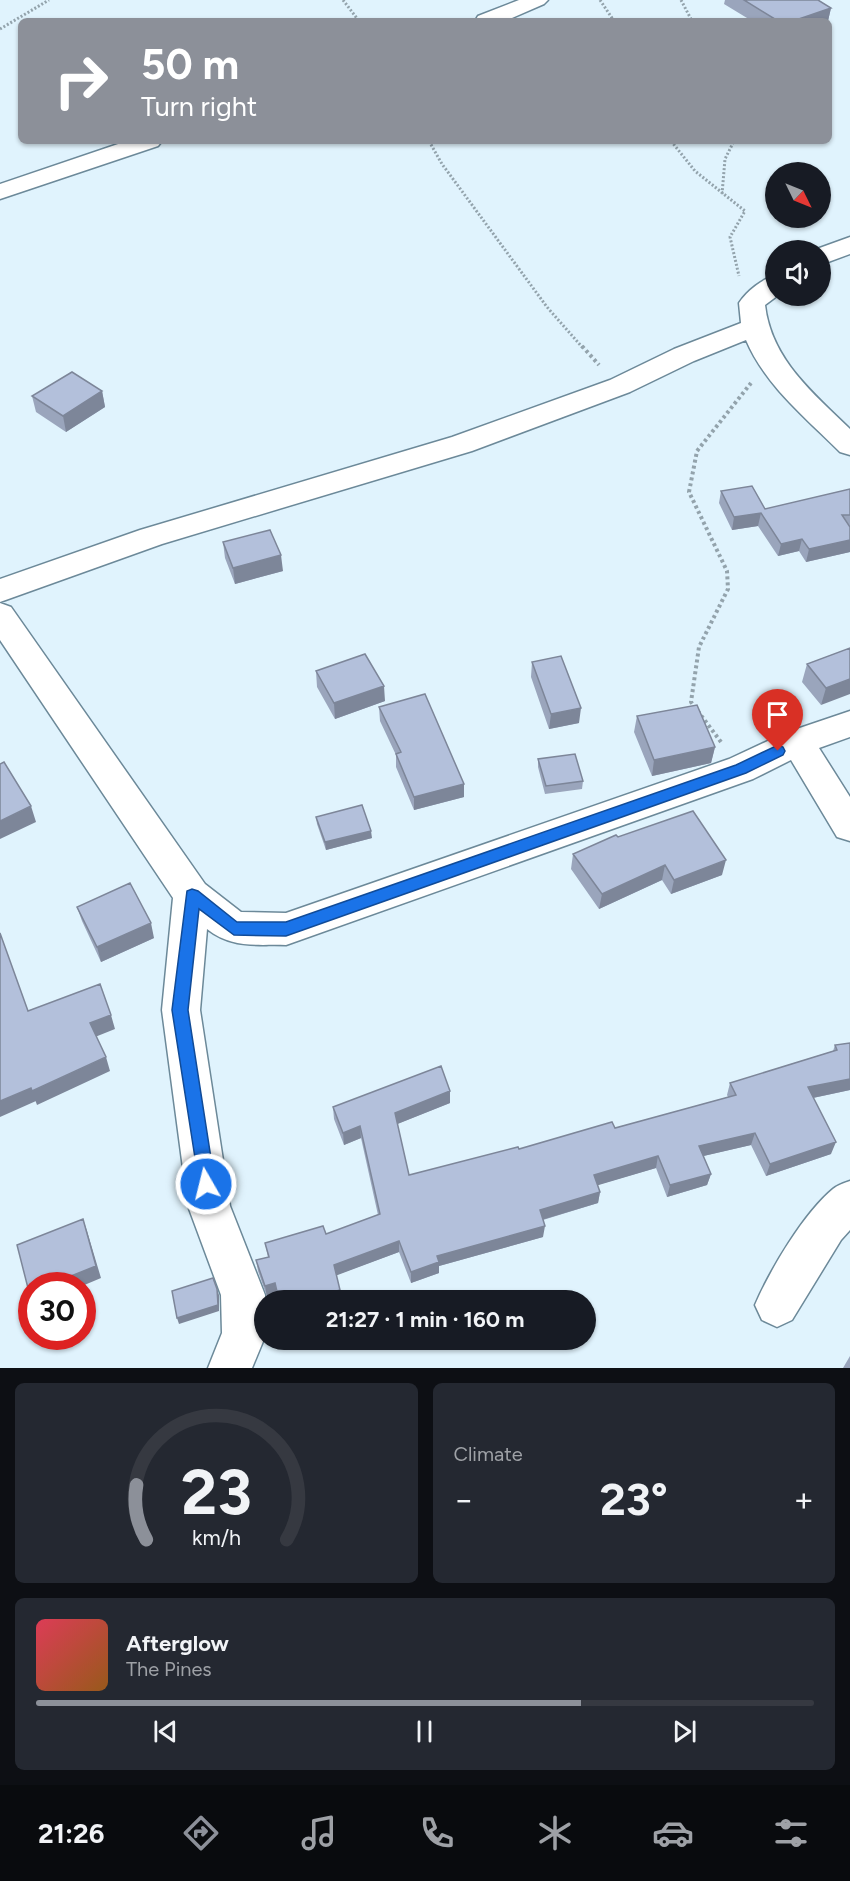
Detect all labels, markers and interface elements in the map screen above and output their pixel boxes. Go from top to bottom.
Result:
text: 50 m [141,39,239,90]
icon: right [42,42,120,120]
text: Turn right [141,90,257,123]
north arrow [765,162,831,228]
map controls [765,162,831,306]
button: sound [765,240,831,306]
pin [752,689,803,751]
icon: arrive [761,698,794,731]
position arrow [174,1152,238,1216]
speed limit sign: 30 [18,1272,96,1350]
text: 21:27 · 1 min · 160 m [326,1306,524,1333]
text: Climate [454,1442,523,1466]
text: 23 [181,1455,252,1530]
text: 23° [600,1472,668,1526]
text: − [454,1480,474,1519]
text: + [793,1480,814,1519]
text: km/h [192,1525,241,1550]
text: Afterglow [126,1630,229,1657]
text: The Pines [126,1657,212,1681]
icon: previous [149,1715,182,1748]
icon: pause [408,1715,441,1748]
icon: next [668,1715,701,1748]
icon: directions [180,1812,222,1854]
icon: music [298,1812,340,1854]
icon: phone [416,1812,458,1854]
icon: climate [534,1812,576,1854]
icon: car [652,1812,694,1854]
icon: filters [770,1812,812,1854]
text: 21:26 [38,1817,104,1850]

